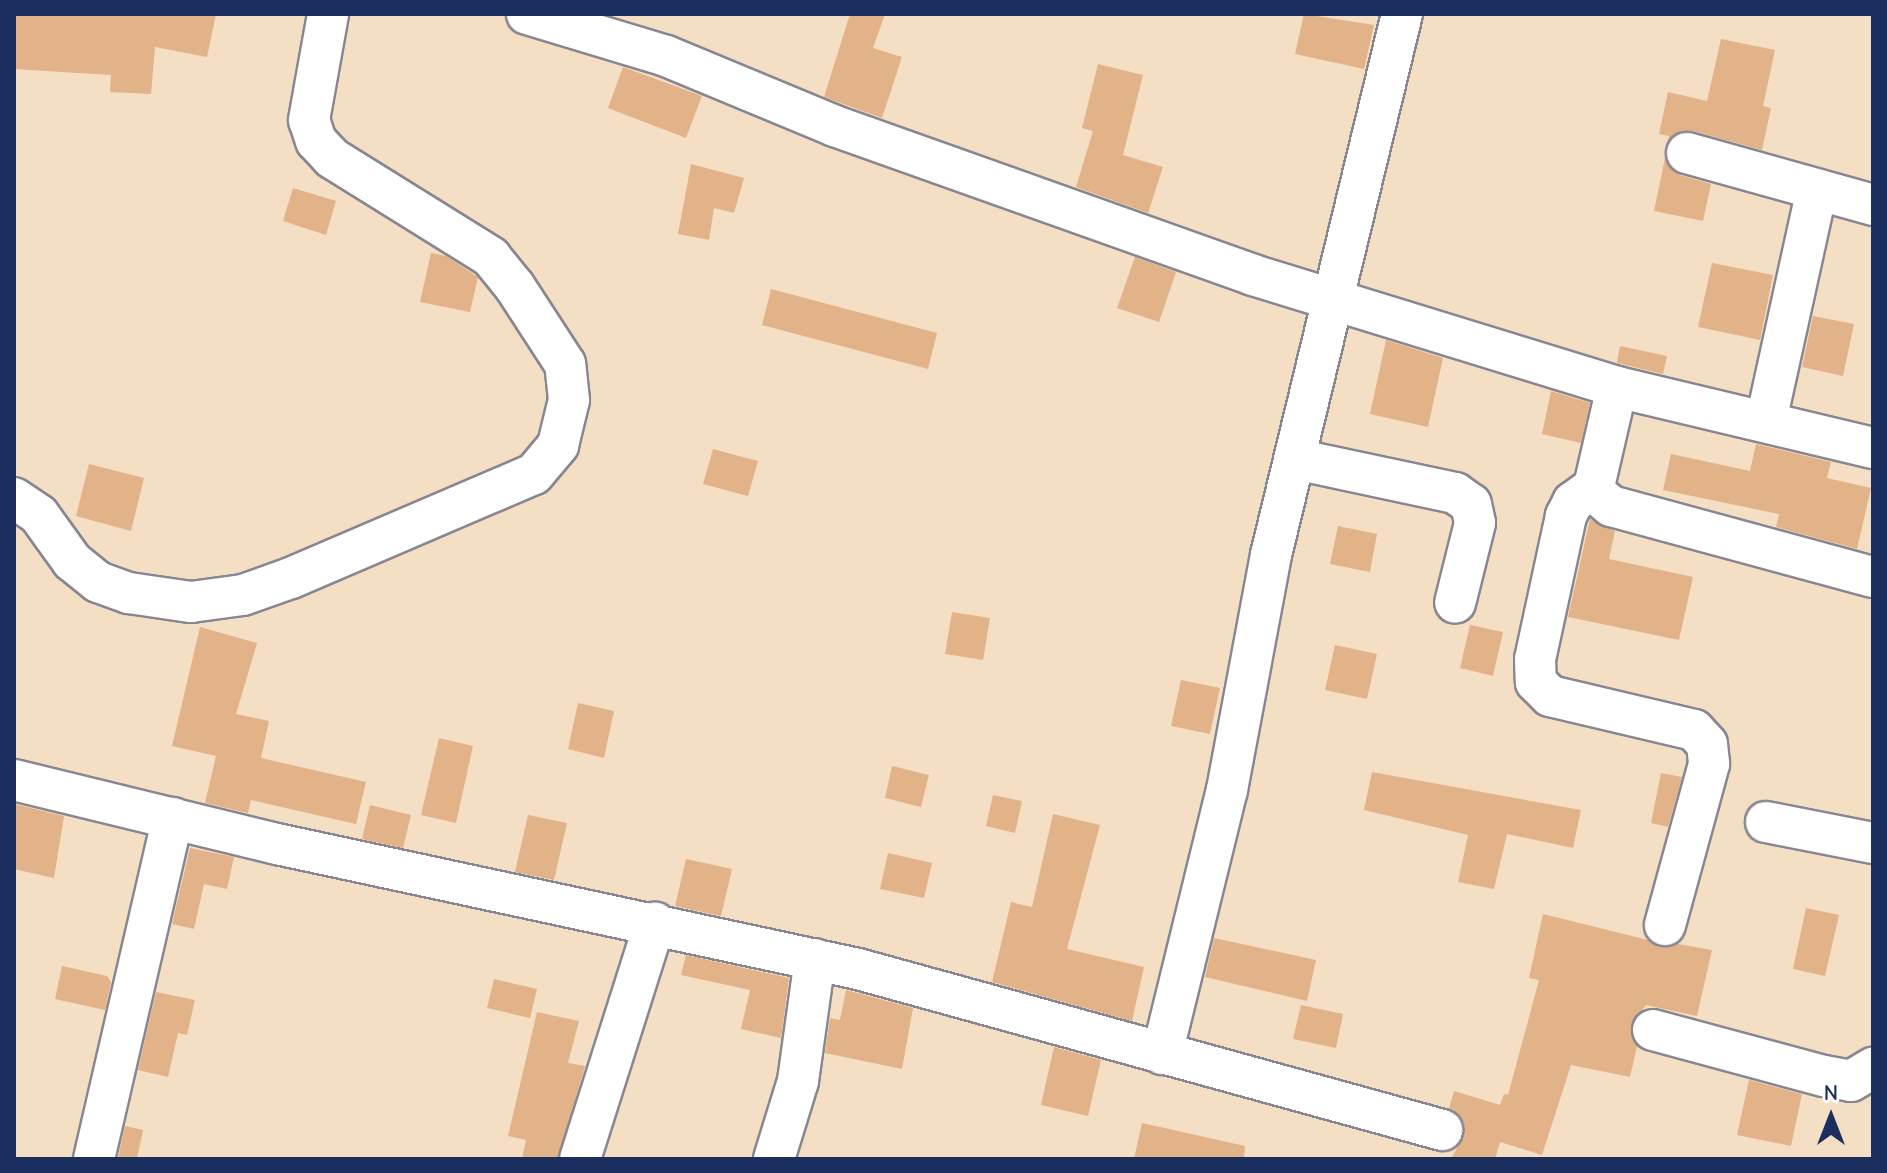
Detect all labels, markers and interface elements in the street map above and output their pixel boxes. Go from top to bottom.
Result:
north arrow [1791,1077,1871,1157]
text: N [1824,1080,1838,1106]

